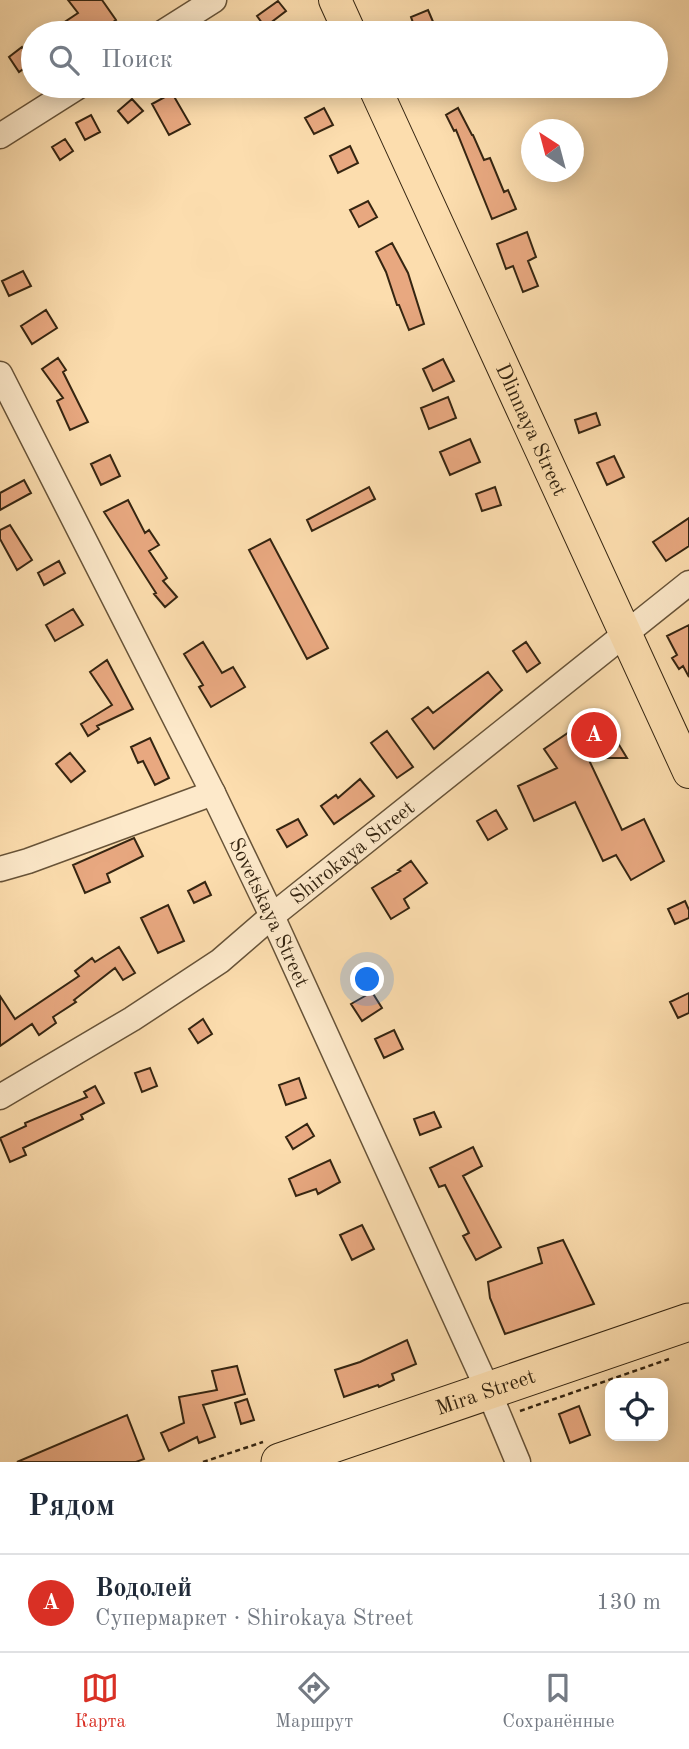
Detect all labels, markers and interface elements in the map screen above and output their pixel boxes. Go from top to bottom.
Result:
search box [21,21,668,98]
icon: search [45,41,83,79]
text: Поиск [101,47,173,73]
north arrow [521,119,584,182]
street label: Dlinnaya Street [491,361,570,499]
pin: A [571,709,617,761]
street label: Shirokaya Street [287,797,419,909]
street label: Sovetskaya Street [224,835,312,991]
your location [350,962,384,996]
street label: Mira Street [433,1366,538,1420]
map controls [605,1378,668,1441]
button: locate [605,1378,668,1441]
text: Рядом [28,1492,115,1522]
text: Водолей [95,1576,192,1602]
text: A [42,1591,60,1614]
text: 130 m [596,1591,661,1614]
text: Супермаркет · Shirokaya Street [95,1607,414,1630]
tab: Карта [75,1669,126,1734]
tab: Маршрут [275,1669,353,1734]
tab: Сохранённые [502,1669,614,1734]

